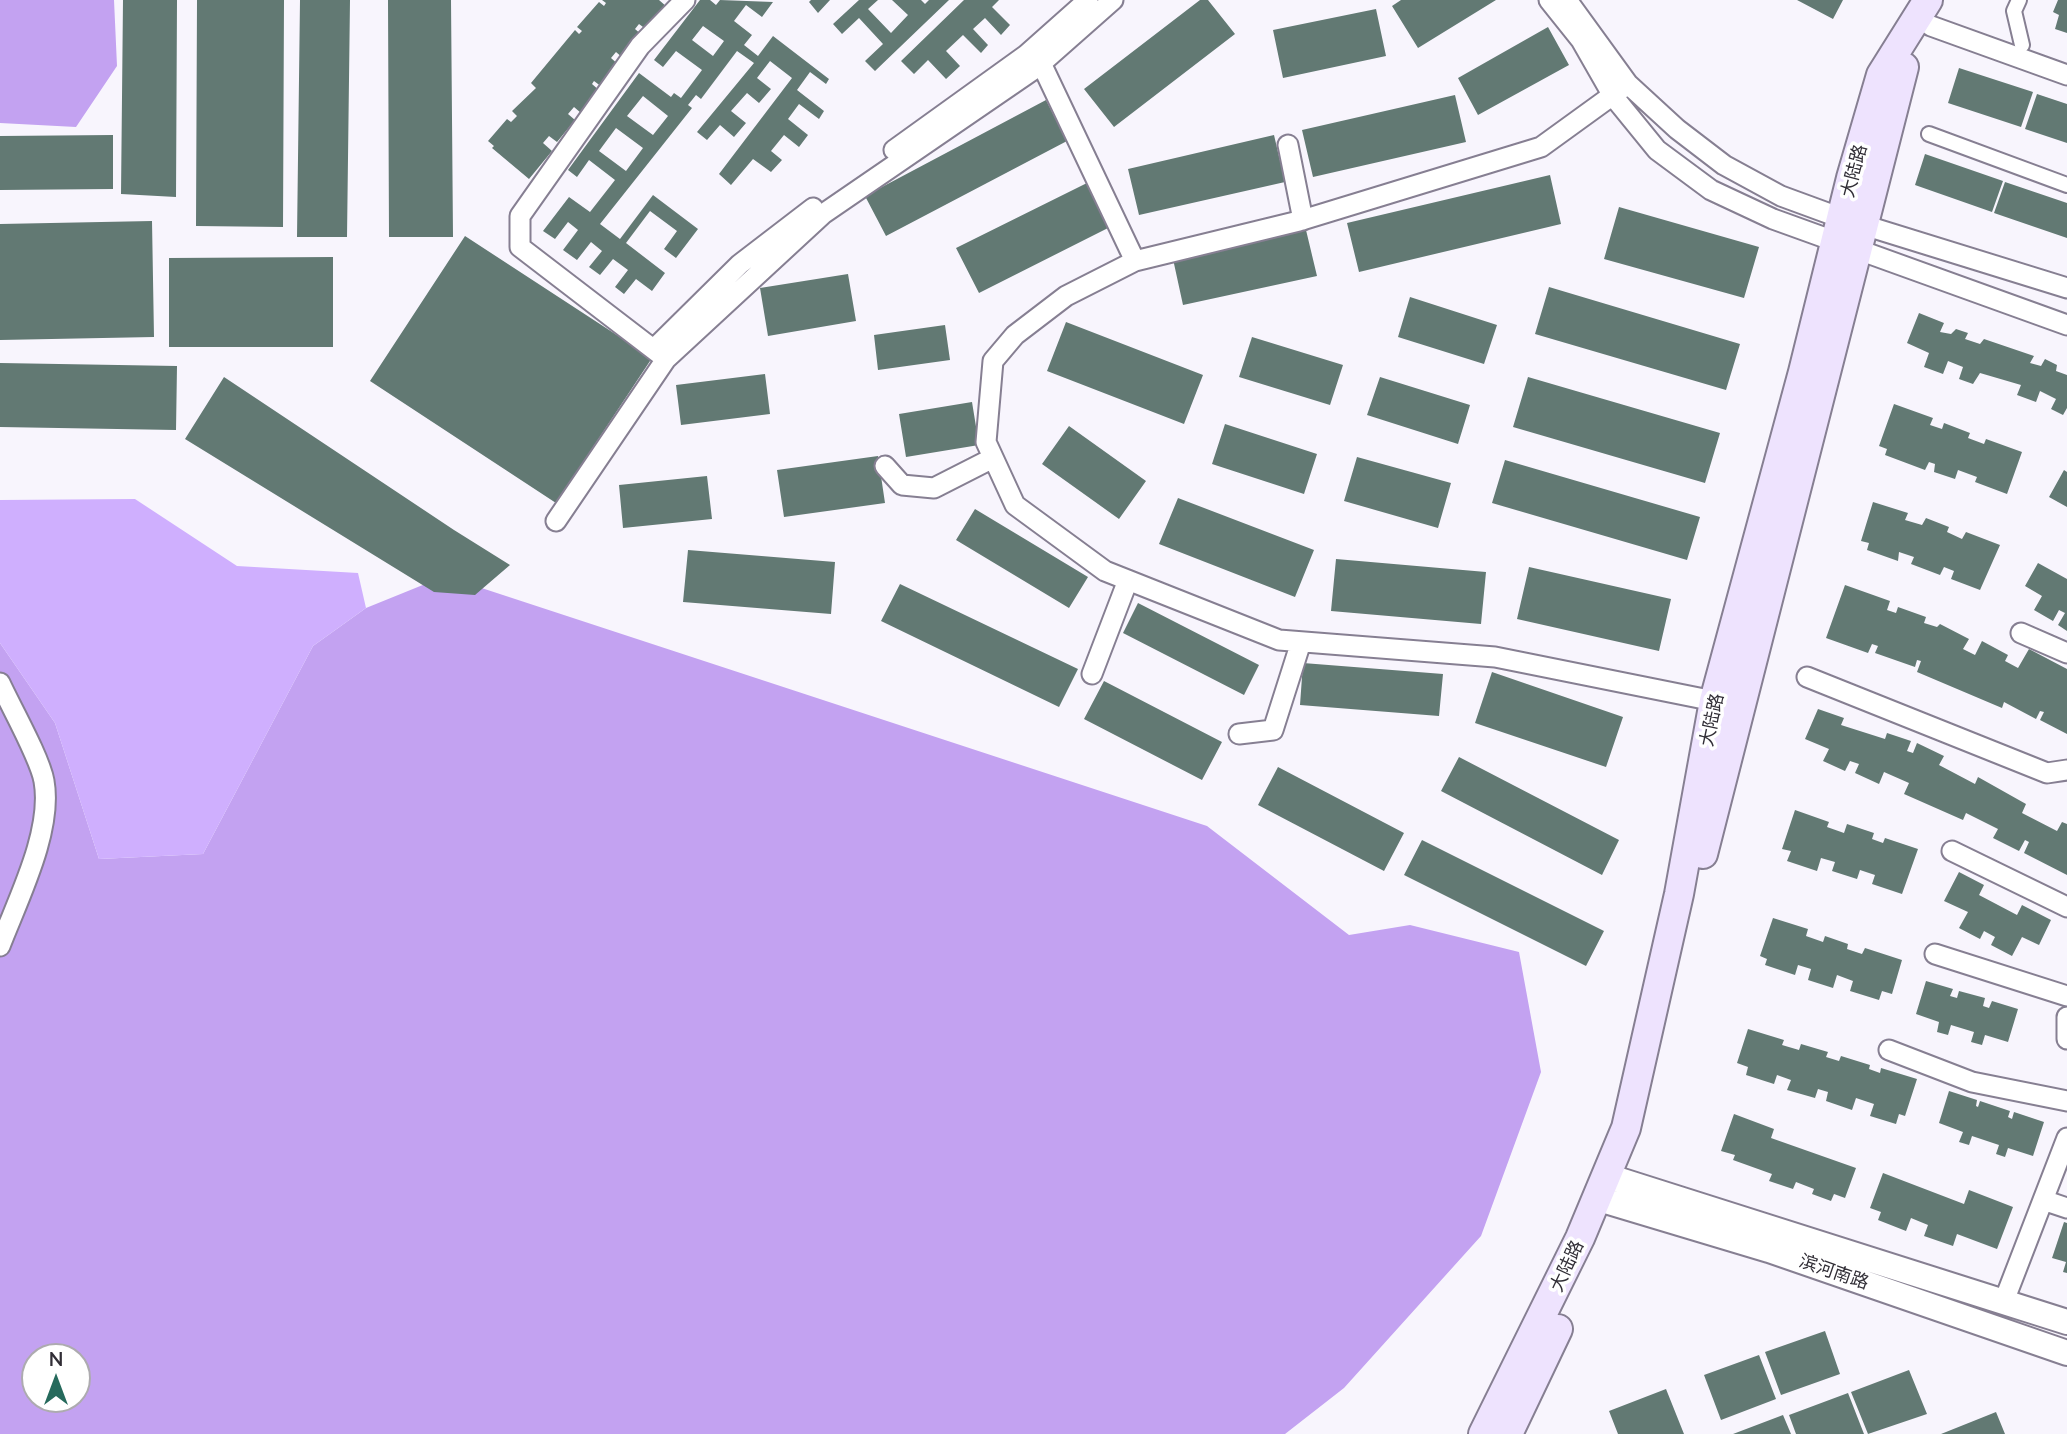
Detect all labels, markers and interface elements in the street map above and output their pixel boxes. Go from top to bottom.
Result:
street label: 大陆路 [1837,142,1871,200]
street label: 大陆路 [1696,691,1728,749]
street label: 大陆路 [1546,1237,1588,1295]
street label: 滨河南路 [1796,1250,1872,1294]
north arrow [21,1343,91,1413]
text: N [49,1347,63,1370]

